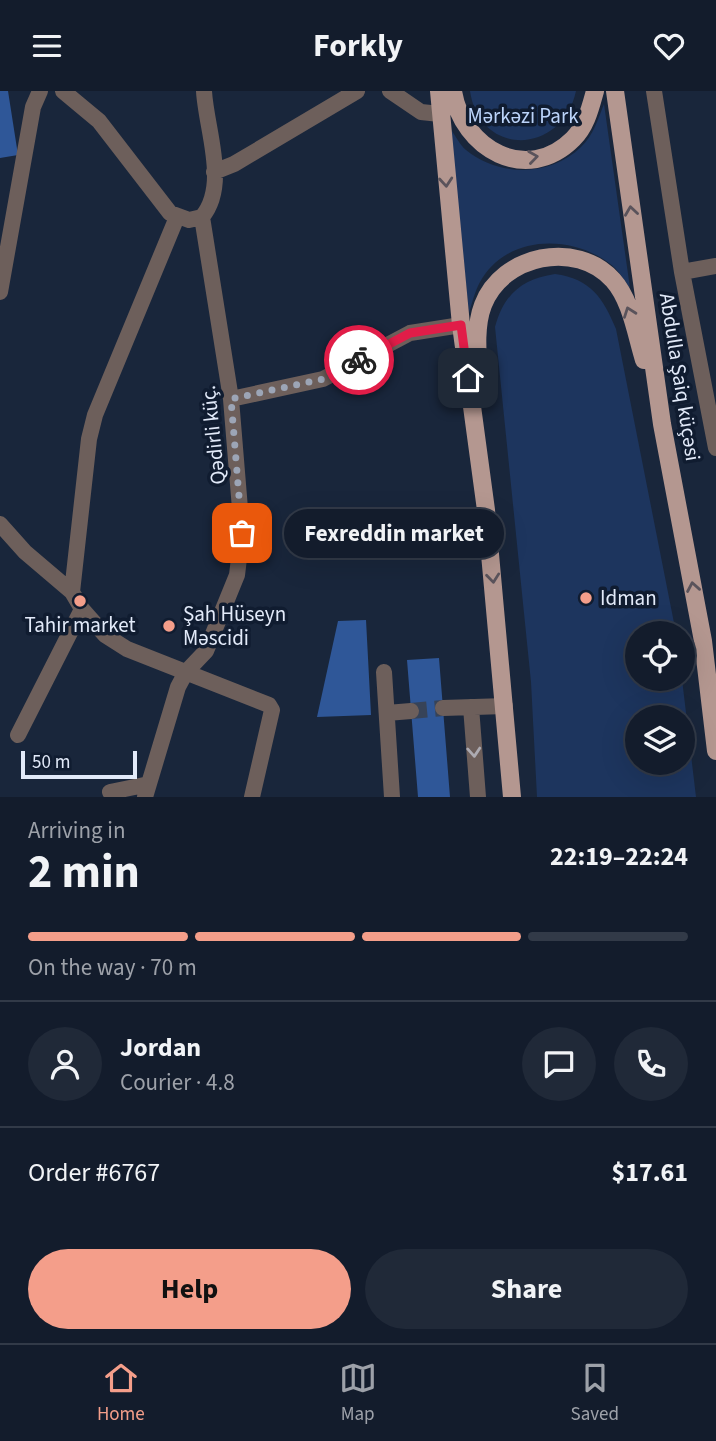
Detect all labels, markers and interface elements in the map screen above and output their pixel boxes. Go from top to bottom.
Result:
text: Forkly [313,23,403,69]
icon: menu [28,27,66,65]
icon: heart [650,27,688,65]
park label: Mərkəzi Park [467,101,579,131]
one-way arrow [527,150,539,165]
one-way arrow [438,177,453,188]
one-way arrow [624,205,639,217]
street label: Abdulla Şaiq küçəsi [652,291,708,463]
one-way arrow [623,306,637,318]
courier [324,325,394,395]
icon: bike [340,341,378,379]
pin [438,348,498,408]
icon: home [449,359,487,397]
street label: Qədirli küç. [193,384,233,486]
pin [212,503,272,563]
callout: Fexreddin market [284,509,504,557]
icon: bag [223,514,261,552]
text: Fexreddin market [304,517,484,550]
one-way arrow [485,572,500,583]
one-way arrow [686,581,701,593]
place label: Idman [600,583,657,613]
marker: Idman [578,590,594,606]
marker: Tahir market [72,593,88,609]
place label: Şah Hüseyn Məscidi [183,599,286,653]
place label: Tahir market [25,610,136,640]
marker: Şah Hüseyn Məscidi [161,618,177,634]
map controls [625,621,695,775]
button: locate [625,621,695,691]
button: layers [625,705,695,775]
one-way arrow [467,747,482,758]
scale bar [21,748,136,780]
text: 50 m [32,749,70,776]
text: Arriving in [28,814,126,847]
text: 22:19–22:24 [550,838,688,875]
text: 2 min [28,840,140,905]
text: On the way · 70 m [28,951,197,984]
button: person [28,1027,102,1101]
button: chat [522,1027,596,1101]
button: phone [614,1027,688,1101]
text: Jordan [120,1029,201,1066]
text: Courier · 4.8 [120,1066,235,1099]
text: Order #6767 [28,1154,160,1191]
text: $17.61 [612,1154,688,1191]
button: Help [28,1249,351,1329]
button: Share [365,1249,688,1329]
tab: Home [97,1359,145,1428]
tab: Map [339,1359,377,1428]
tab: Saved [571,1359,619,1428]

